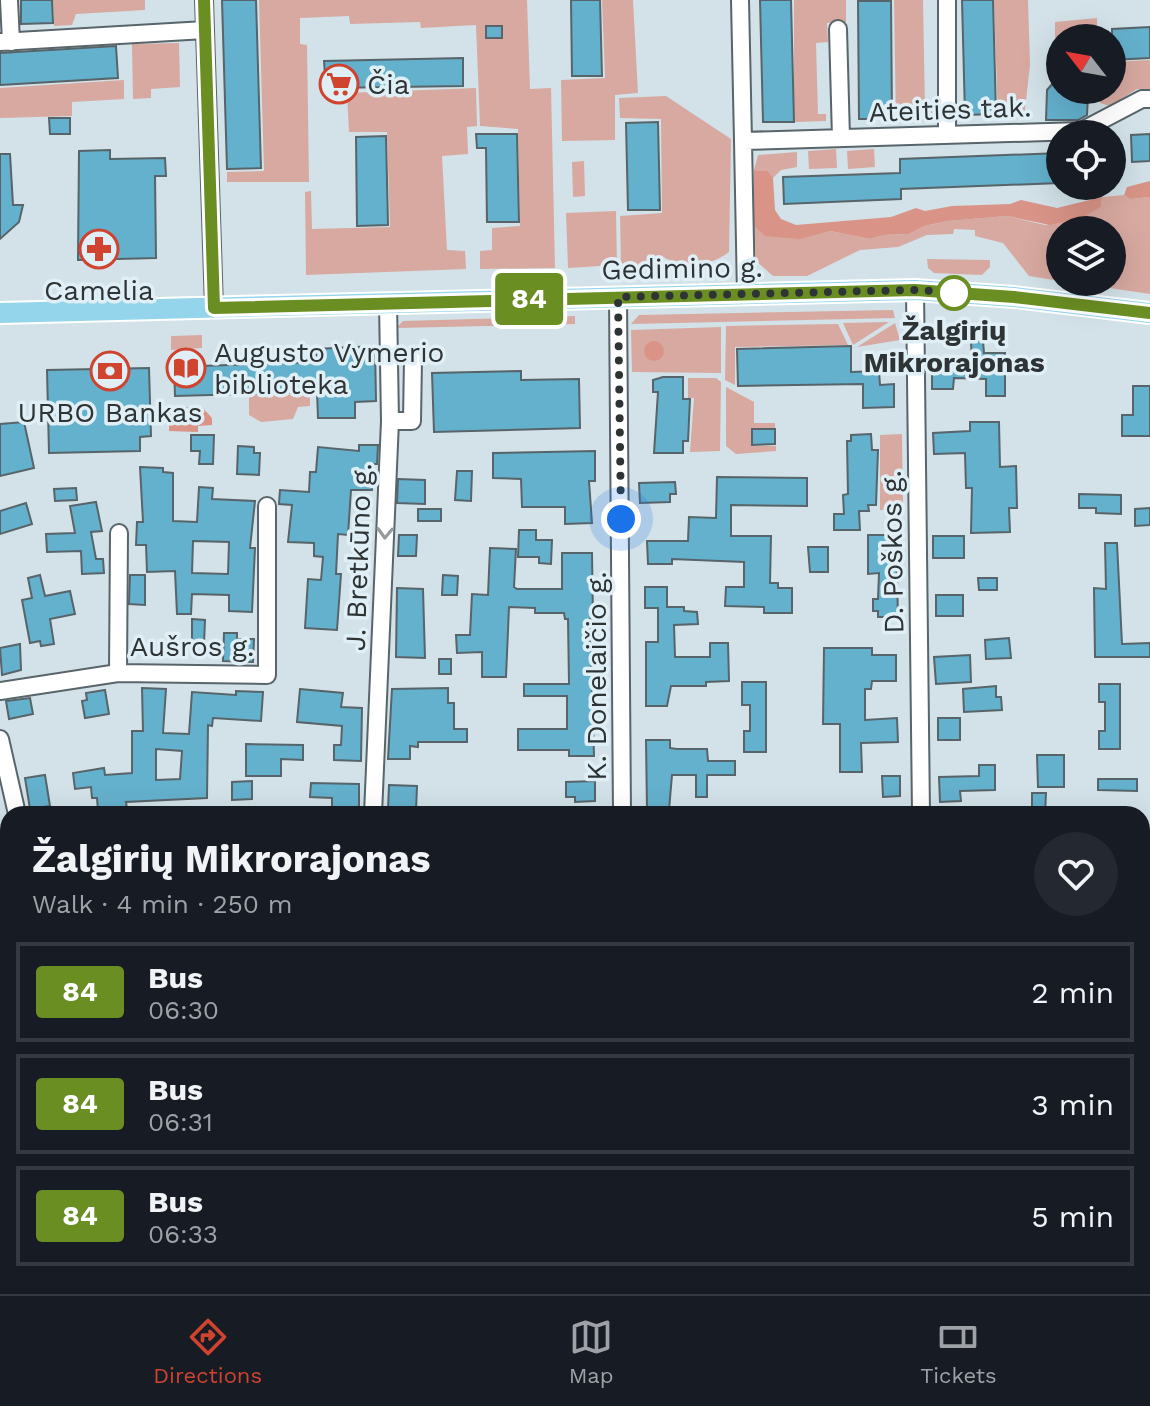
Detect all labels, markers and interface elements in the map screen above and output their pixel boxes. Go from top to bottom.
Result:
north arrow [1046,24,1126,104]
map controls [1046,24,1126,296]
supermarket icon: Čia [318,63,360,105]
place label: Čia [367,68,410,101]
street label: Ateities tak. [868,90,1032,129]
button: locate [1046,120,1126,200]
button: layers [1046,216,1126,296]
pharmacy icon: Camelia [78,228,120,270]
street label: Gedimino g. [601,251,763,286]
line badge: 84 [493,273,565,325]
place label: Camelia [44,274,154,307]
marker: Žalgirių Mikrorajonas [937,276,971,310]
text: 84 [511,282,547,315]
place label: Žalgirių Mikrorajonas [863,314,1045,379]
place label: Augusto Vymerio biblioteka [214,336,444,401]
library icon: Augusto Vymerio biblioteka [165,347,207,389]
bank icon: URBO Bankas [89,350,131,392]
place label: URBO Bankas [18,396,202,429]
street label: J. Bretkūno g. [339,462,378,652]
street label: D. Poškos g. [875,470,910,634]
your location [601,499,641,539]
one-way arrow [376,527,393,540]
street label: K. Donelaičio g. [580,571,613,781]
street label: Aušros g. [130,630,254,663]
button: heart [1034,832,1118,916]
text: Žalgirių Mikrorajonas [32,837,431,881]
text: Walk · 4 min · 250 m [32,889,293,919]
text: Bus [148,960,203,995]
text: 84 [62,975,98,1008]
text: 2 min [1031,975,1114,1010]
text: 06:30 [148,995,219,1025]
text: Bus [148,1072,203,1107]
text: 84 [62,1087,98,1120]
text: 3 min [1031,1087,1114,1122]
text: 06:31 [148,1107,213,1137]
text: Bus [148,1184,203,1219]
text: 84 [62,1199,98,1232]
text: 5 min [1031,1199,1114,1234]
text: 06:33 [148,1219,218,1249]
tab: Directions [153,1315,262,1388]
tab: Map [569,1315,614,1388]
tab: Tickets [920,1315,997,1388]

